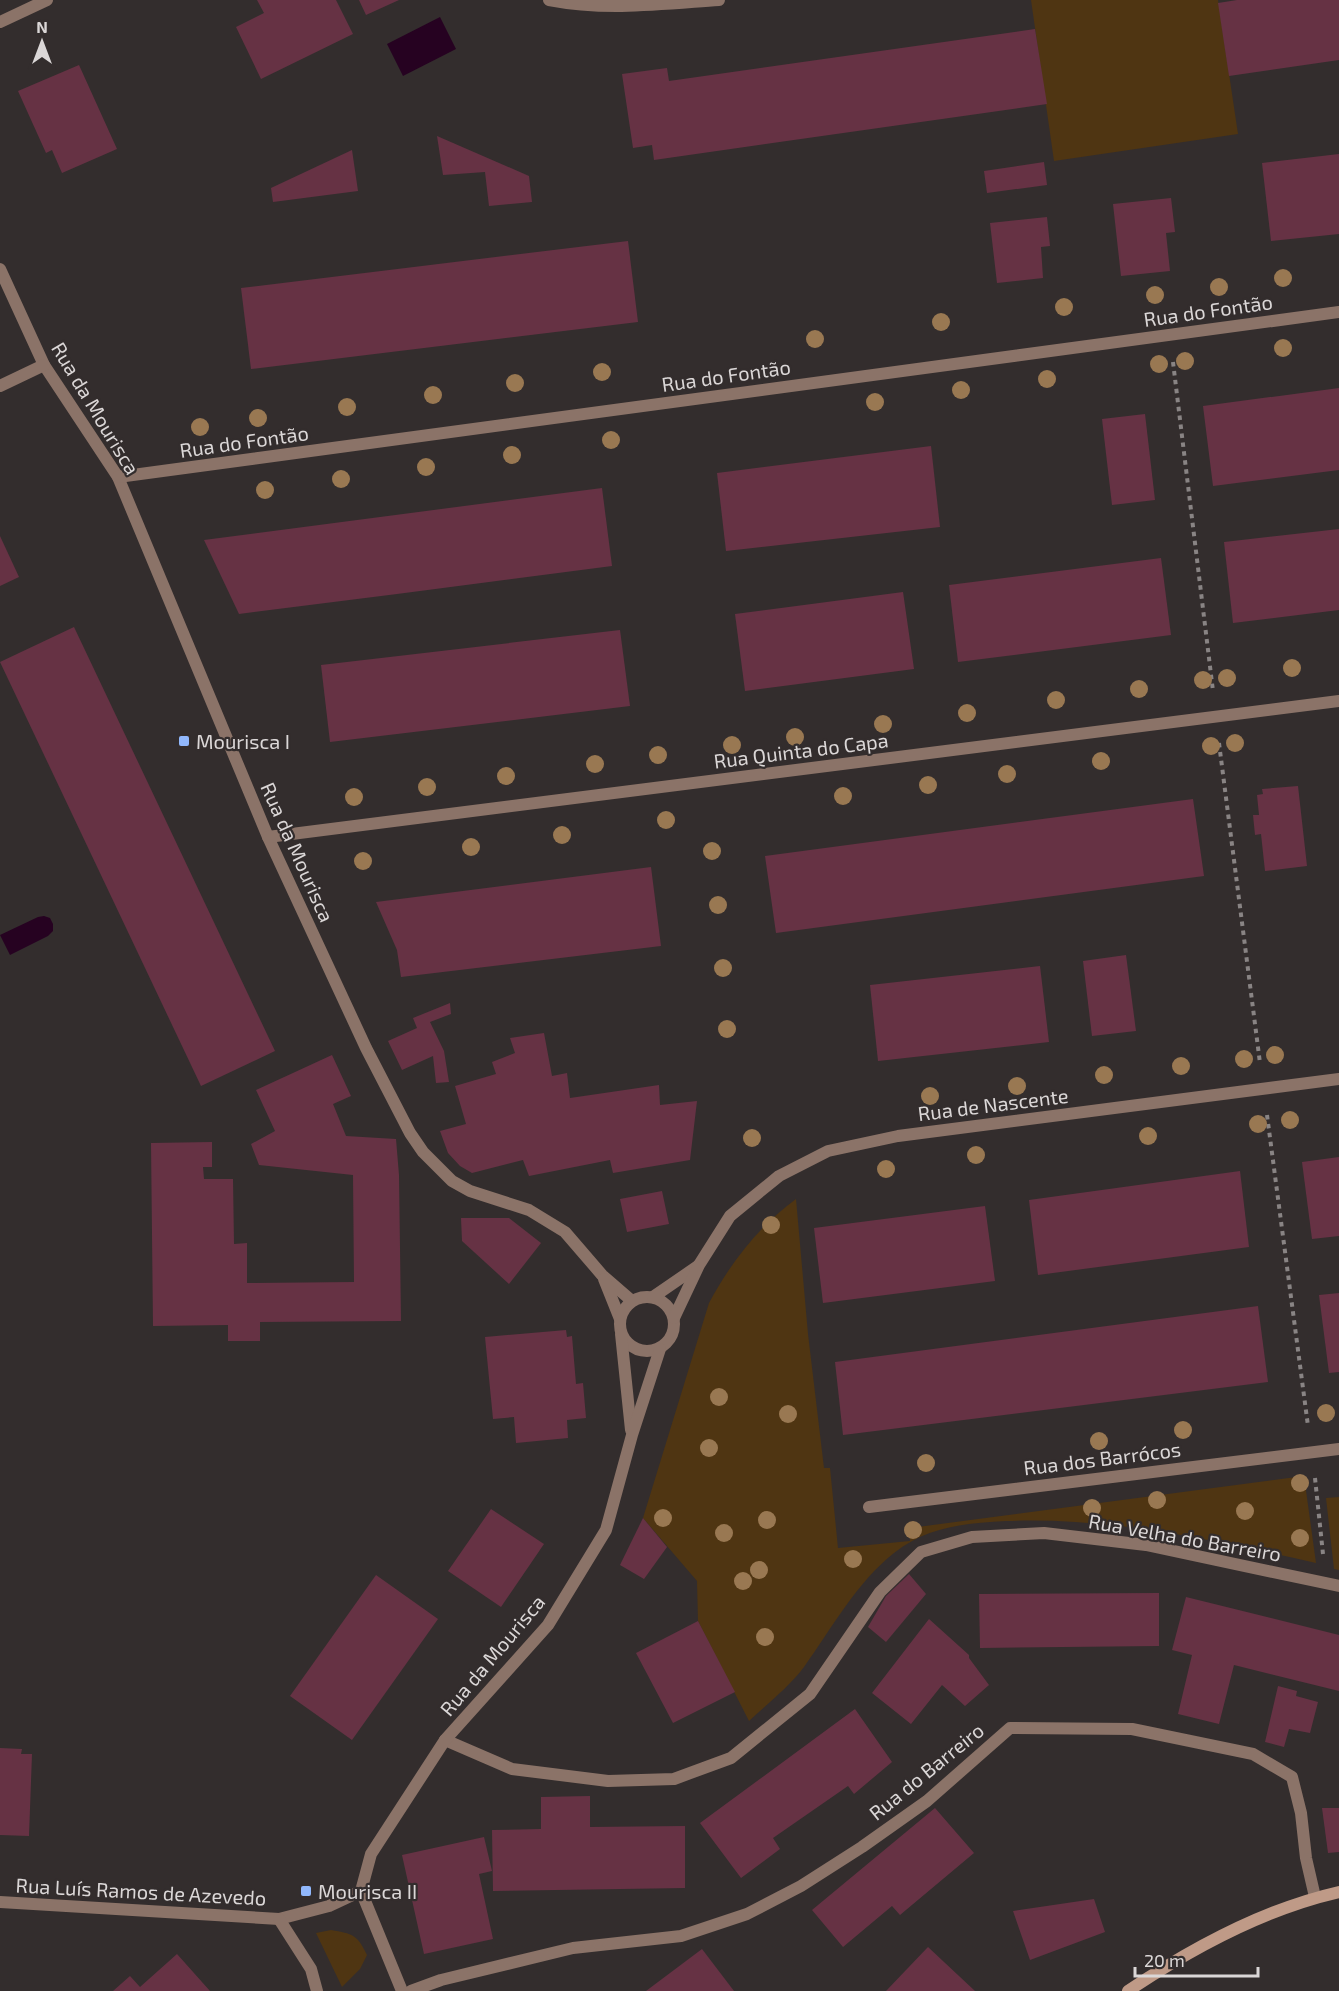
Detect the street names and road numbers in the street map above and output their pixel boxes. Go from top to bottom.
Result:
street label: Rua do Fontão [1142,289,1274,331]
street label: Rua da Mourisca [47,337,145,479]
street label: Rua do Fontão [660,354,792,396]
street label: Rua do Fontão [178,420,310,462]
street label: Rua Quinta do Capa [712,727,890,773]
street label: Rua da Mourisca [256,778,340,926]
street label: Rua de Nascente [916,1083,1070,1125]
street label: Rua dos Barrócos [1022,1436,1182,1480]
street label: Rua Velha do Barreiro [1087,1508,1283,1566]
street label: Rua da Mourisca [434,1590,550,1720]
street label: Rua do Barreiro [864,1717,988,1825]
street label: Rua Luís Ramos de Azevedo [15,1872,267,1910]

